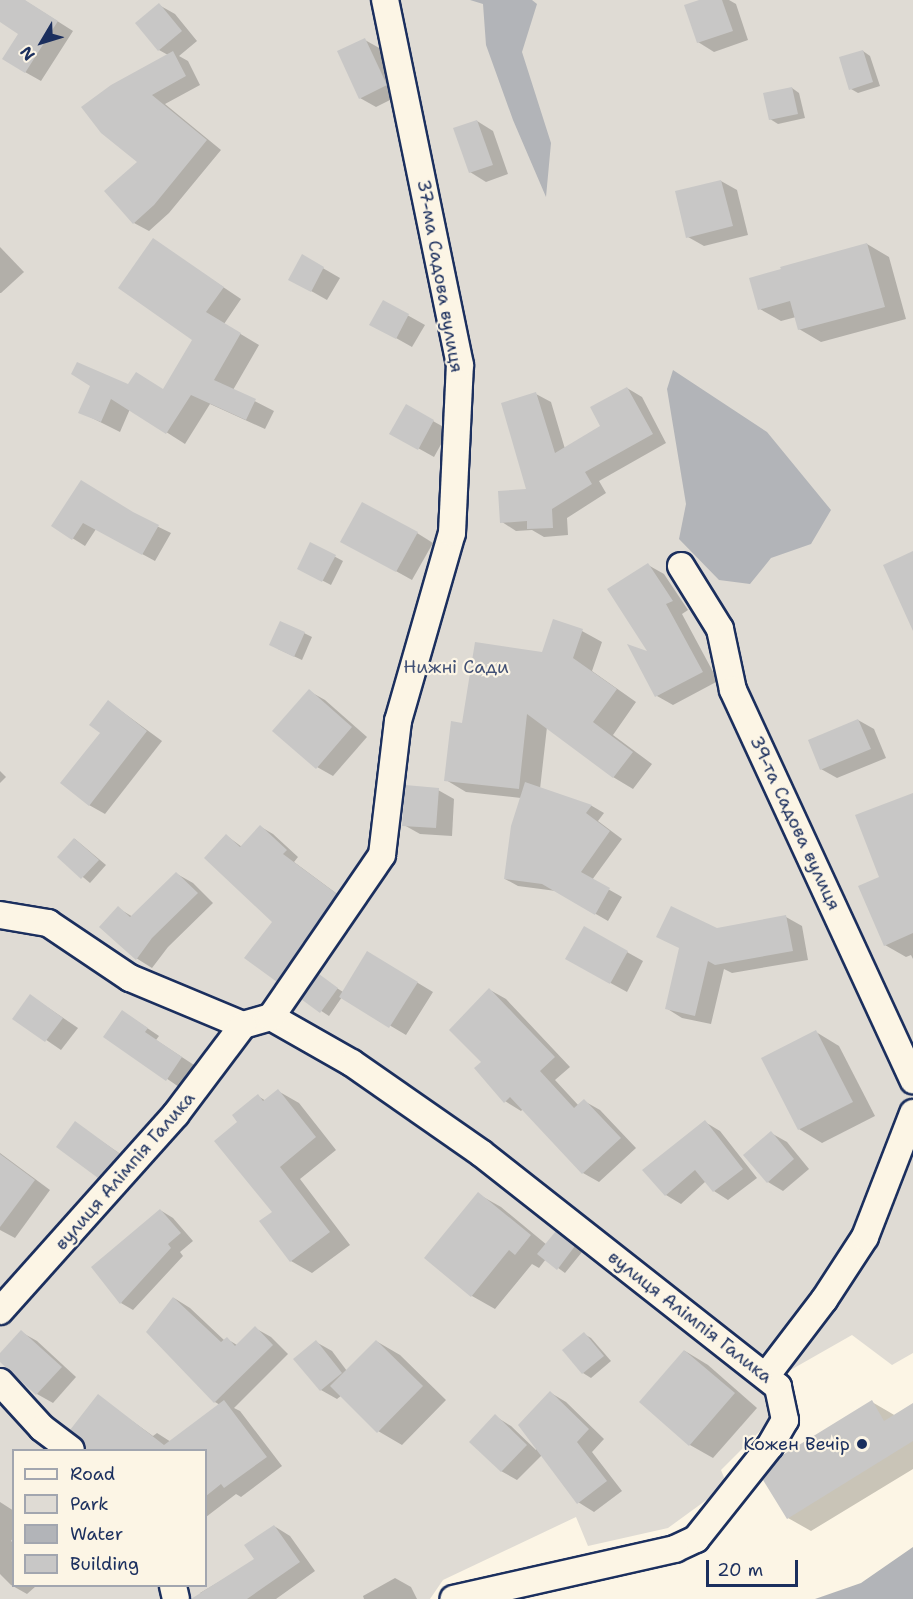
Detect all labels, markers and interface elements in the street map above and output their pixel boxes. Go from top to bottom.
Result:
north arrow [12,12,72,72]
text: N [15,42,40,65]
street label: 37-ма Садова вулиця [412,178,468,374]
park label: Нижні Сади [403,656,509,678]
street label: 39-та Садова вулиця [745,732,845,914]
street label: вулиця Алімпія Галика [50,1088,200,1254]
street label: вулиця Алімпія Галика [604,1246,776,1388]
place label: Кожен Вечір [743,1433,850,1455]
marker: Кожен Вечір [855,1437,869,1451]
legend [12,1449,207,1587]
text: Road [70,1462,115,1486]
text: Park [70,1492,109,1516]
text: Water [70,1522,123,1546]
scale bar [709,1548,800,1586]
text: Building [70,1552,139,1576]
text: 20 m [717,1558,763,1582]

